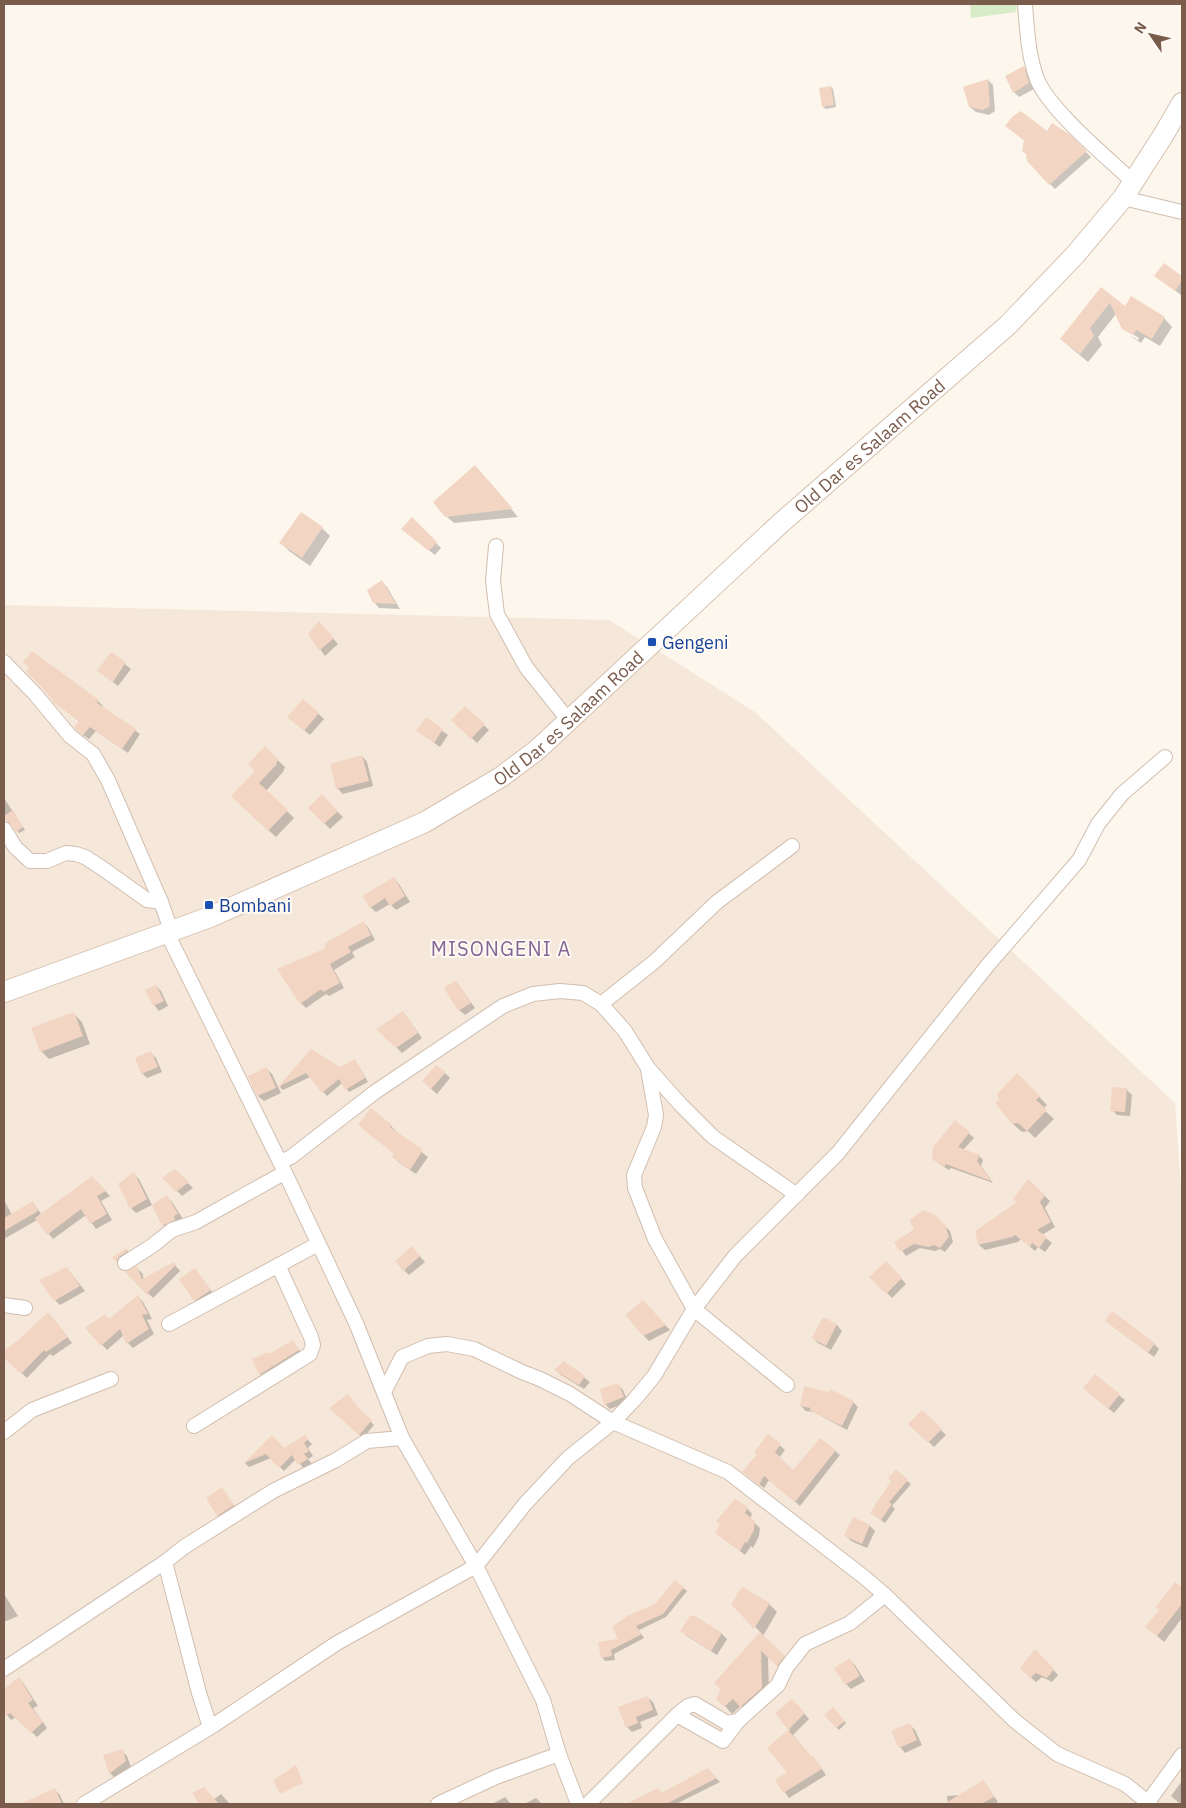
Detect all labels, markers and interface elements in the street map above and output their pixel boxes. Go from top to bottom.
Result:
north arrow [1126,10,1176,60]
text: N [1130,18,1151,37]
street label: Old Dar es Salaam Road [789,374,950,518]
place label: Gengeni [662,631,729,654]
marker: Gengeni [646,636,658,648]
street label: Old Dar es Salaam Road [489,645,648,791]
place label: Bombani [219,894,291,917]
marker: Bombani [203,899,215,911]
district label: MISONGENI A [431,935,571,962]

